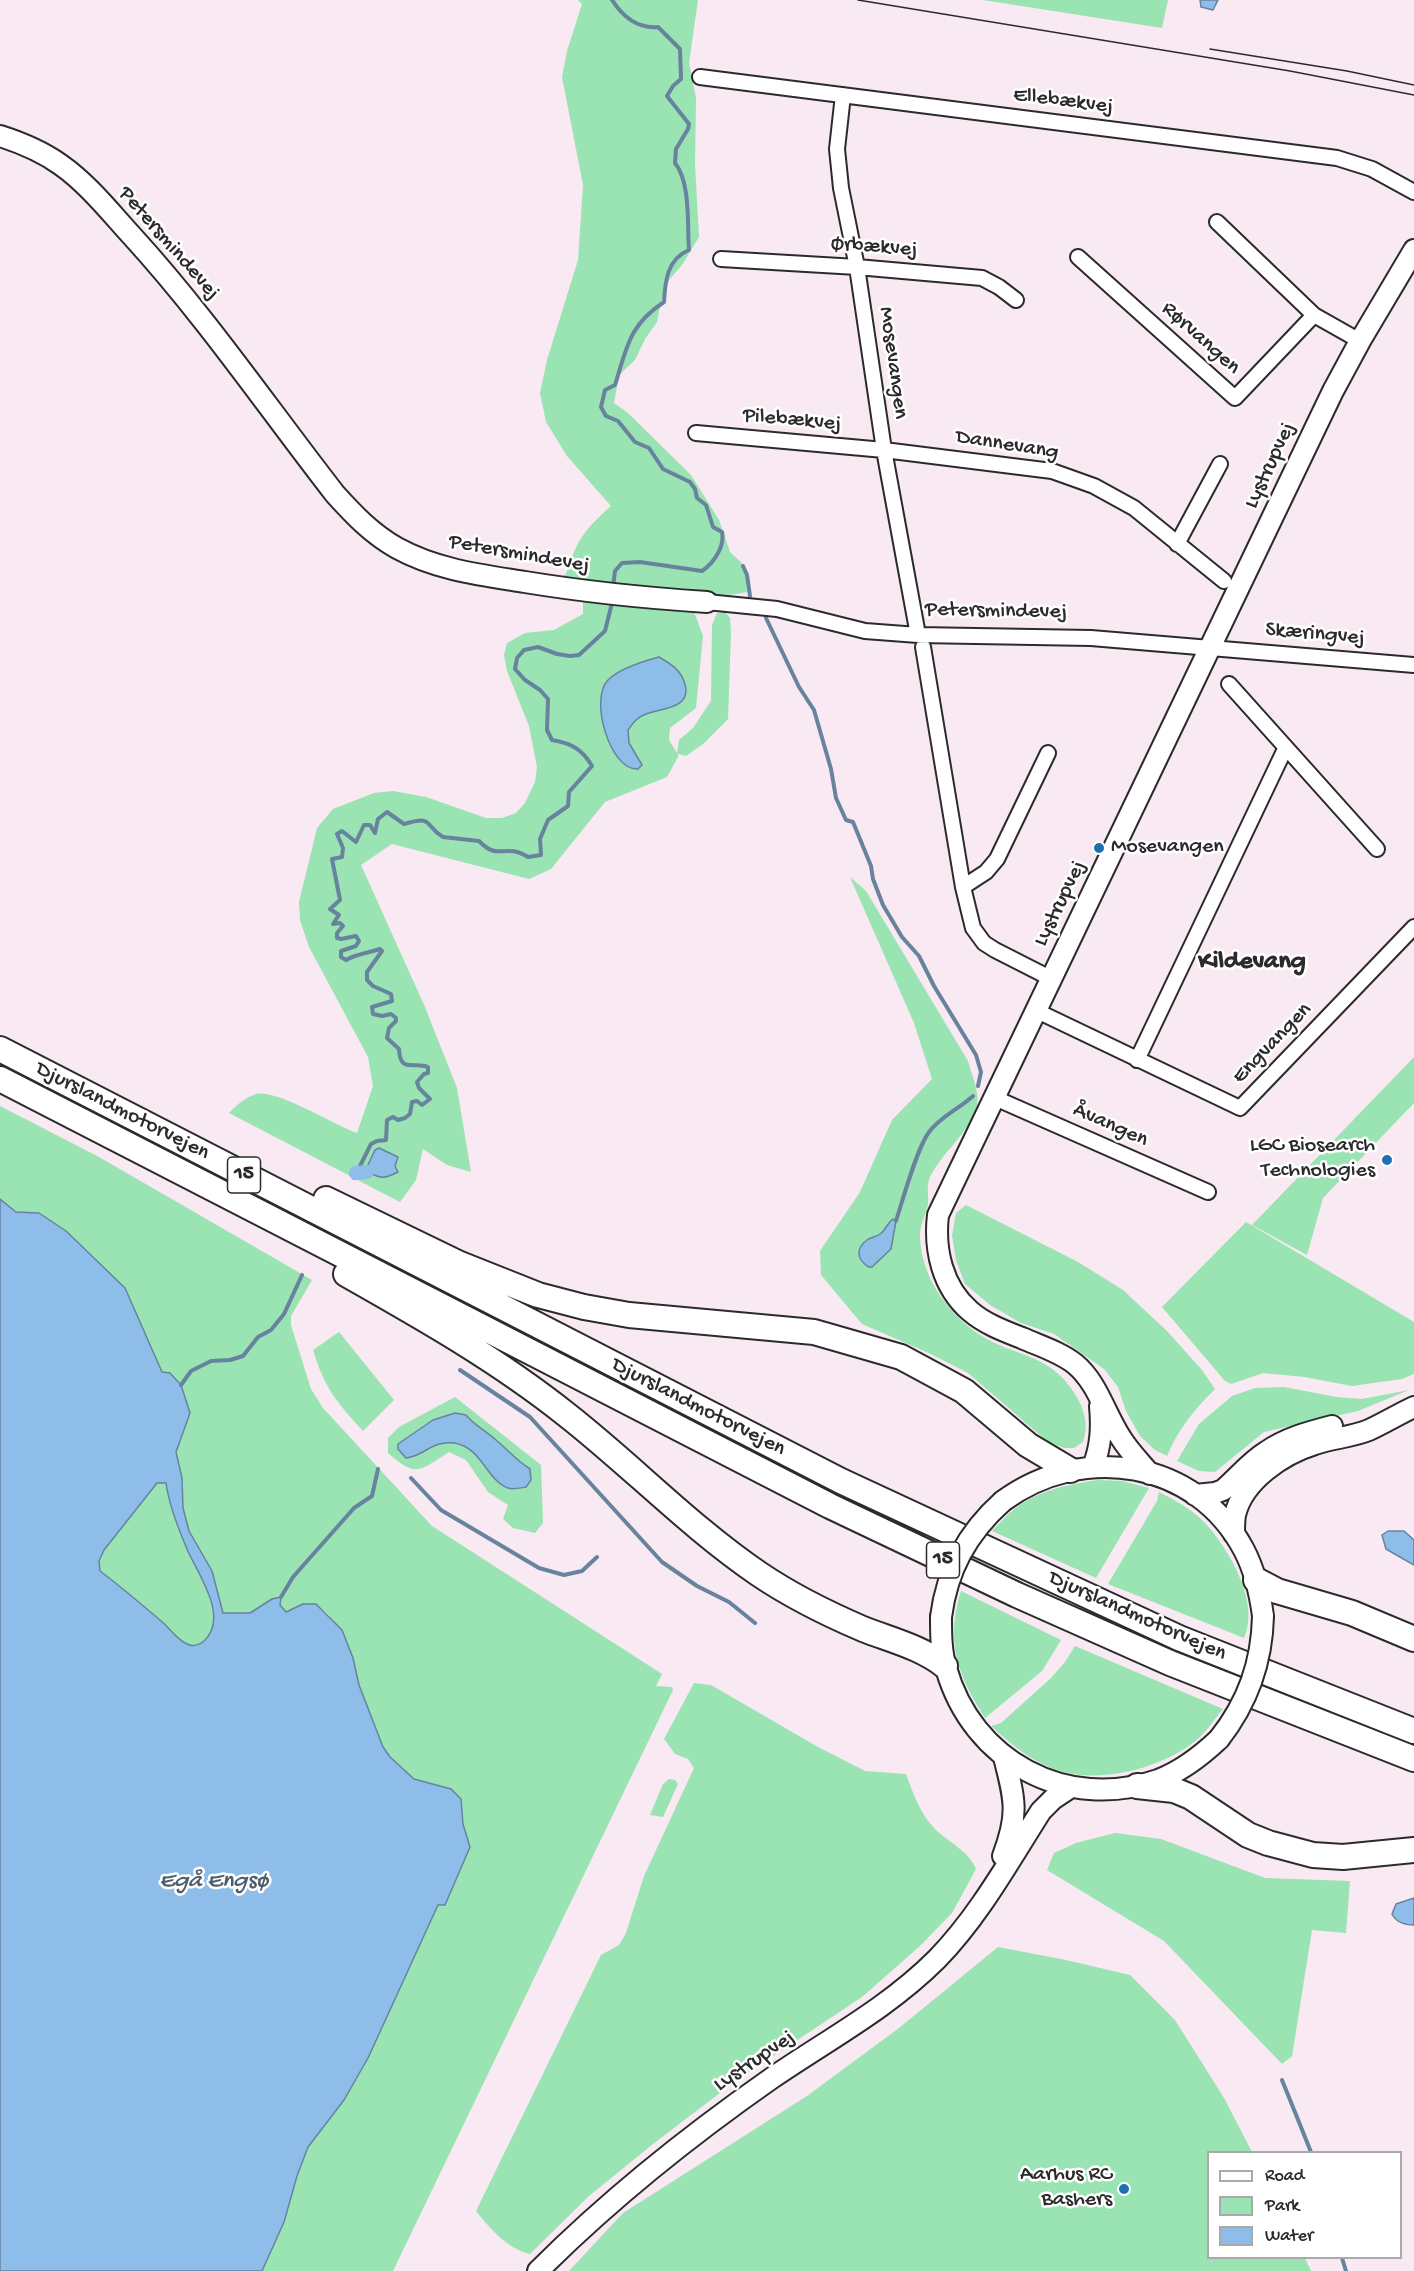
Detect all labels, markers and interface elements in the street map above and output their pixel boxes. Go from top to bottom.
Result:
street label: Ellebækvej [1011,83,1115,121]
street label: Petersmindevej [111,182,225,306]
street label: Ørbækvej [830,232,918,264]
street label: Rørvangen [1155,297,1245,381]
street label: Mosevangen [871,305,913,421]
street label: Pilebækvej [742,404,842,438]
street label: Lystrupvej [1240,419,1302,513]
street label: Dannevang [954,425,1060,467]
street label: Petersmindevej [447,530,591,580]
street label: Petersmindevej [925,598,1067,626]
street label: Skæringvej [1264,617,1366,653]
place label: Mosevangen [1111,835,1224,861]
marker: Mosevangen [1092,841,1106,855]
street label: Lystrupvej [1029,857,1093,951]
district label: Kildevang [1198,947,1306,979]
street label: Engvangen [1228,998,1318,1090]
street label: Djurslandmotorvejen [31,1057,213,1167]
street label: Åvangen [1068,1098,1152,1154]
place label: LGC Biosearch Technologies [1250,1134,1375,1186]
marker: LGC Biosearch Technologies [1380,1153,1394,1167]
road number: 15 [228,1157,260,1193]
street label: Djurslandmotorvejen [607,1353,789,1463]
road number: 15 [926,1542,960,1578]
street label: Djurslandmotorvejen [1044,1566,1230,1668]
water label: Egå Engsø [160,1868,268,1896]
street label: Lystrupvej [709,2025,801,2099]
legend [1207,2151,1402,2259]
place label: Aarhus RC Bashers [1020,2163,1112,2214]
text: Road [1265,2166,1304,2187]
marker: Aarhus RC Bashers [1117,2182,1131,2196]
text: Park [1265,2196,1299,2217]
text: Water [1265,2226,1313,2247]

